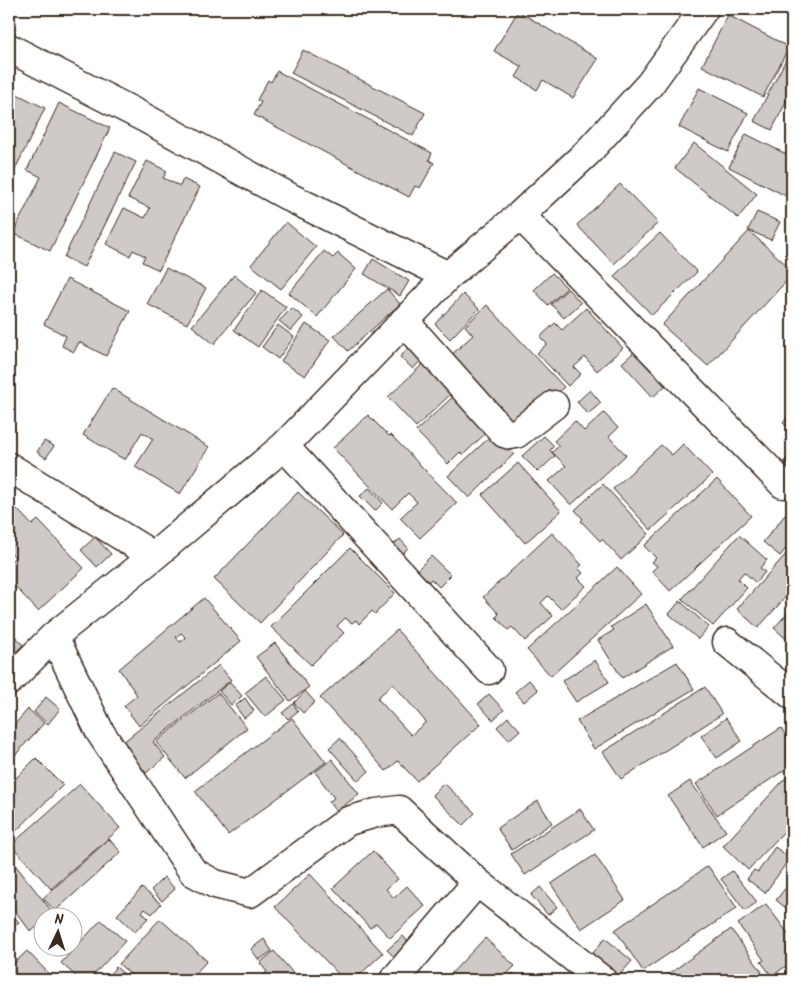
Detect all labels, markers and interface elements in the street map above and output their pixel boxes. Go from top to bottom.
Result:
north arrow [32,906,82,956]
text: N [54,909,64,931]

